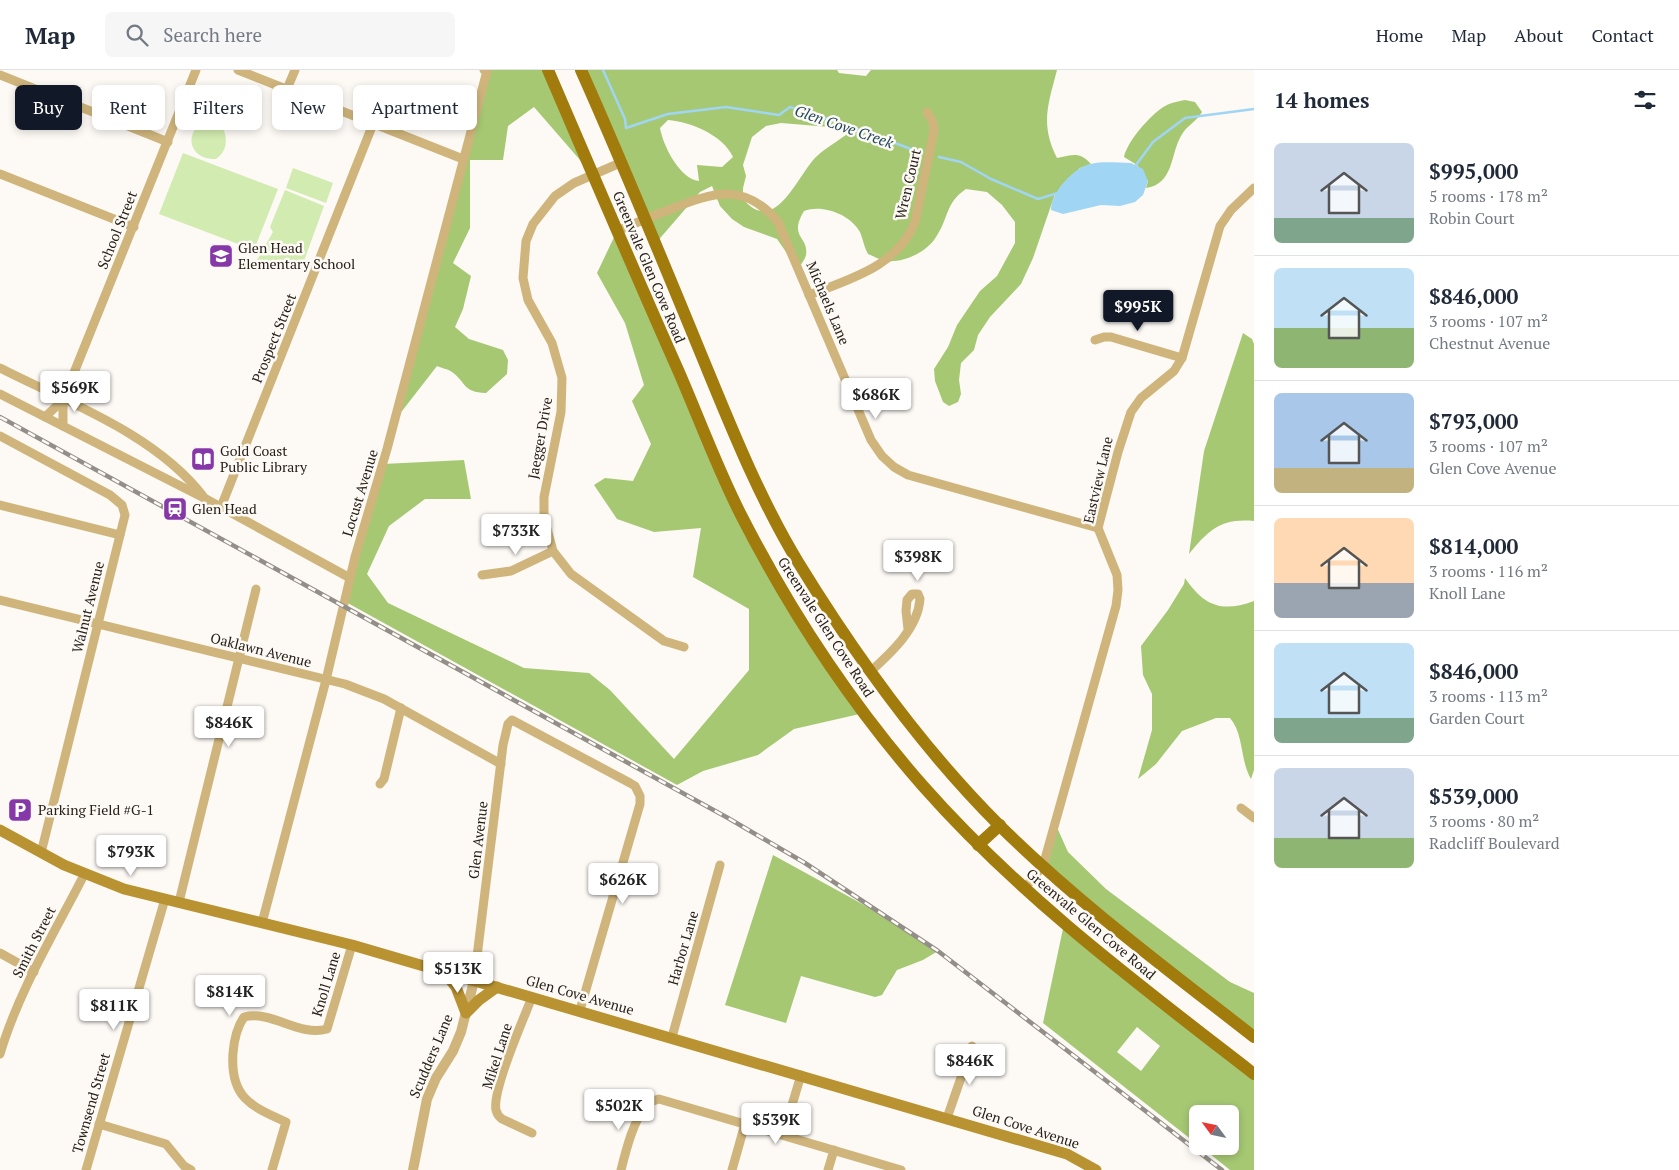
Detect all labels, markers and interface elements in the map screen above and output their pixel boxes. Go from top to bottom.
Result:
search box [105,12,455,57]
text: Map [25,19,75,51]
icon: search [123,21,151,49]
text: Search here [163,22,262,47]
text: Home [1376,23,1423,47]
text: Map [1451,23,1486,47]
text: About [1514,23,1563,47]
text: Contact [1591,23,1654,47]
chip: Buy [15,85,82,130]
chip: Rent [92,85,165,130]
chip: Filters [175,85,262,130]
chip: New [272,85,343,130]
chip: Apartment [353,85,477,130]
text: 14 homes [1274,86,1370,114]
icon: filters [1631,86,1659,114]
water label: Glen Cove Creek [792,100,897,153]
street label: Wren Court [890,146,925,221]
text: $995,000 [1429,157,1518,185]
icon: home [1314,163,1374,223]
text: 5 rooms · 178 m² [1429,185,1548,207]
street label: School Street [92,187,141,272]
street label: Greenvale Glen Cove Road [609,188,690,346]
text: Robin Court [1429,207,1515,229]
place label: Glen Head Elementary School [238,238,355,273]
school or university icon: Glen Head Elementary School [208,243,234,269]
street label: Michaels Lane [802,258,855,347]
text: $846,000 [1429,282,1518,310]
icon: home [1314,288,1374,348]
street label: Prospect Street [247,289,300,385]
pin: $995K [1103,290,1173,332]
text: $995K [1114,295,1162,317]
text: 3 rooms · 107 m² [1429,310,1548,332]
text: Chestnut Avenue [1429,332,1550,354]
pin: $569K [40,370,110,413]
text: $569K [51,376,99,398]
pin: $686K [841,378,911,420]
text: $686K [852,383,900,405]
street label: Jaegger Drive [523,395,556,480]
text: $793,000 [1429,407,1518,435]
icon: home [1314,413,1374,473]
street label: Eastview Lane [1078,435,1117,525]
text: 3 rooms · 107 m² [1429,435,1548,457]
place label: Gold Coast Public Library [220,441,308,476]
library icon: Gold Coast Public Library [190,446,216,472]
street label: Locust Avenue [337,447,382,539]
text: Glen Cove Avenue [1429,457,1557,479]
station icon: Glen Head [162,496,188,522]
place label: Glen Head [192,499,257,518]
pin: $733K [481,514,551,556]
text: $733K [492,519,540,541]
text: $814,000 [1429,532,1518,560]
icon: home [1314,538,1374,598]
pin: $398K [883,540,953,582]
text: $398K [894,545,942,567]
street label: Greenvale Glen Cove Road [774,553,879,701]
street label: Walnut Avenue [67,559,108,655]
text: 3 rooms · 116 m² [1429,560,1548,582]
text: Knoll Lane [1429,582,1506,604]
street label: Oaklawn Avenue [209,628,314,671]
text: $846,000 [1429,657,1518,685]
icon: home [1314,663,1374,723]
text: 3 rooms · 113 m² [1429,685,1548,707]
pin: $846K [194,706,264,748]
text: Garden Court [1429,707,1525,729]
text: $846K [205,711,253,733]
text: $539,000 [1429,782,1518,810]
icon: home [1314,788,1374,848]
parking icon: Parking Field #G-1 [7,797,33,823]
place label: Parking Field #G-1 [38,800,154,819]
street label: Glen Avenue [463,800,492,880]
text: 3 rooms · 80 m² [1429,810,1539,832]
text: Radcliff Boulevard [1429,832,1560,854]
pin: $793K [96,834,166,877]
text: $793K [107,840,155,862]
pin: $626K [588,862,658,905]
street label: Greenvale Glen Cove Road [1023,864,1160,984]
text: $626K [599,868,647,890]
street label: Smith Street [7,902,60,981]
street label: Harbor Lane [663,908,702,987]
street label: Knoll Lane [307,949,344,1019]
pin: $513K [423,952,493,994]
text: $513K [434,957,482,979]
street label: Glen Cove Avenue [524,970,636,1019]
pin: $814K [195,974,265,1017]
text: $814K [206,980,254,1002]
pin: $811K [79,988,149,1031]
text: $811K [90,994,138,1016]
street label: Scudders Lane [404,1011,457,1101]
street label: Mikel Lane [477,1020,516,1091]
pin: $846K [935,1044,1005,1086]
text: $846K [946,1049,994,1071]
street label: Townsend Street [67,1050,114,1155]
pin: $502K [584,1088,654,1131]
text: $502K [595,1094,643,1116]
street label: Glen Cove Avenue [970,1100,1082,1153]
pin: $539K [741,1102,811,1145]
north arrow [1189,1105,1239,1155]
map controls [1189,1105,1239,1155]
text: $539K [752,1108,800,1130]

